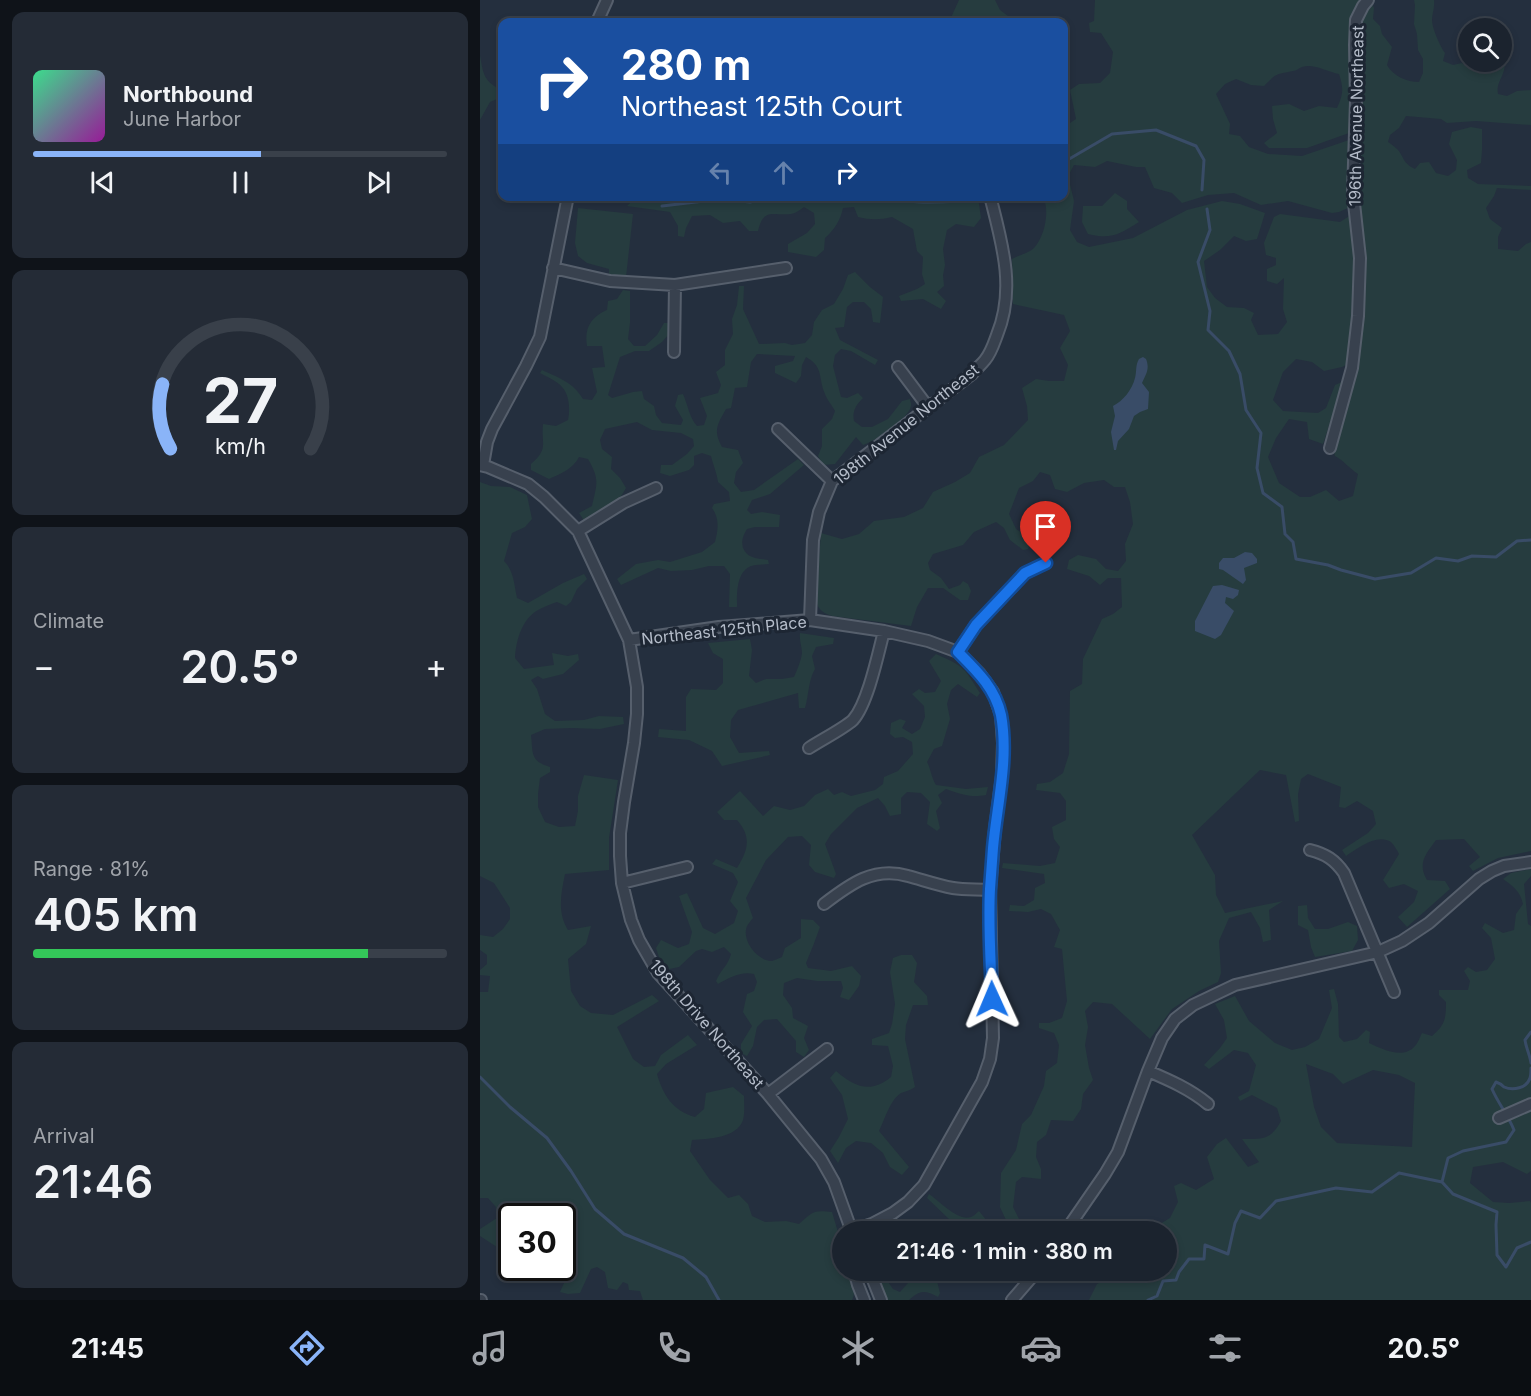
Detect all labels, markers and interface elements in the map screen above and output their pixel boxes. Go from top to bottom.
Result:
map controls [1458,18,1512,72]
button: search [1458,18,1512,72]
street label: 196th Avenue Northeast [1344,25,1368,207]
text: 280 m [621,39,751,90]
icon: right [522,42,600,120]
text: Northbound [123,81,253,107]
text: Northeast 125th Court [621,90,902,123]
text: June Harbor [123,107,241,131]
icon: left [704,156,737,189]
icon: ahead [767,156,800,189]
icon: right [830,156,863,189]
icon: previous [86,166,119,199]
icon: pause [224,166,257,199]
icon: next [362,166,395,199]
street label: 198th Avenue Northeast [829,359,983,489]
text: 27 [202,364,278,439]
text: km/h [215,434,265,460]
pin [1020,501,1071,563]
icon: arrive [1029,510,1062,543]
text: Climate [33,609,104,633]
street label: Northeast 125th Place [640,611,808,649]
text: 20.5° [180,639,300,694]
text: − [33,646,55,686]
text: + [425,646,447,686]
text: Range · 81% [33,857,150,881]
text: 405 km [33,887,198,942]
street label: 198th Drive Northeast [645,955,769,1093]
position arrow [960,967,1024,1031]
text: Arrival [33,1124,95,1148]
text: 21:46 [33,1154,153,1209]
speed limit sign: 30 [498,1203,576,1281]
text: 21:46 · 1 min · 380 m [896,1238,1113,1264]
icon: directions [286,1327,328,1369]
icon: music [469,1327,511,1369]
icon: phone [653,1327,695,1369]
icon: climate [837,1327,879,1369]
icon: car [1020,1327,1062,1369]
icon: filters [1204,1327,1246,1369]
text: 21:45 [71,1332,144,1365]
text: 20.5° [1387,1332,1460,1365]

